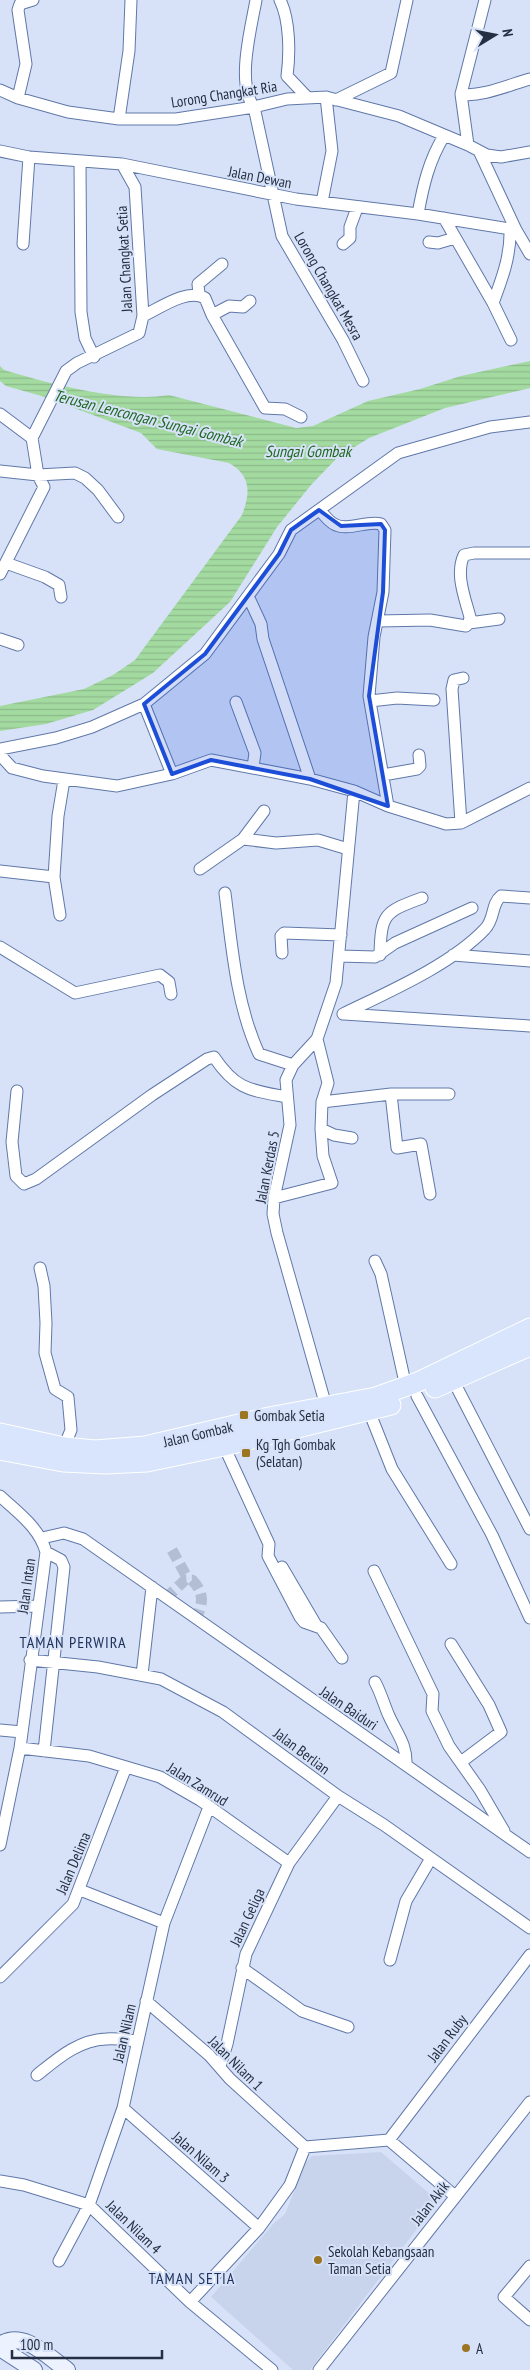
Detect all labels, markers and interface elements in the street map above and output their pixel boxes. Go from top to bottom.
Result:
north arrow [470,10,520,60]
text: N [498,27,517,38]
street label: Lorong Changkat Ria [170,76,278,112]
street label: Jalan Dewan [226,161,293,192]
street label: Jalan Changkat Setia [112,205,136,314]
street label: Lorong Changkat Mesra [290,229,368,343]
water label: Terusan Lencongan Sungai Gombak [51,385,246,452]
water label: Sungai Gombak [265,441,353,461]
street label: Jalan Kerdas 5 [250,1129,283,1206]
place label: Gombak Setia [254,1406,325,1425]
marker: Gombak Setia [238,1409,250,1421]
street label: Jalan Gombak [160,1417,235,1451]
place label: Kg Tgh Gombak (Selatan) [256,1435,336,1471]
marker: Kg Tgh Gombak (Selatan) [240,1447,252,1459]
street label: Jalan Intan [13,1557,39,1616]
district label: TAMAN PERWIRA [19,1632,127,1652]
street label: Jalan Baiduri [316,1681,381,1734]
street label: Jalan Berlian [269,1723,334,1778]
street label: Jalan Zamrud [163,1757,232,1810]
street label: Jalan Delima [51,1829,95,1898]
street label: Jalan Geliga [225,1885,269,1950]
street label: Jalan Nilam [108,2002,140,2065]
street label: Jalan Ruby [422,2010,471,2066]
street label: Jalan Nilam 1 [204,2031,267,2094]
street label: Jalan Nilam 3 [168,2126,233,2187]
street label: Jalan Akik [406,2177,453,2230]
street label: Jalan Nilam 4 [102,2195,166,2258]
place label: Sekolah Kebangsaan Taman Setia [328,2242,434,2278]
marker: Sekolah Kebangsaan Taman Setia [312,2254,324,2266]
district label: TAMAN SETIA [149,2268,235,2288]
scale bar [12,2328,162,2360]
text: 100 m [20,2335,53,2354]
place label: A [476,2339,484,2358]
marker: A [460,2342,472,2354]

